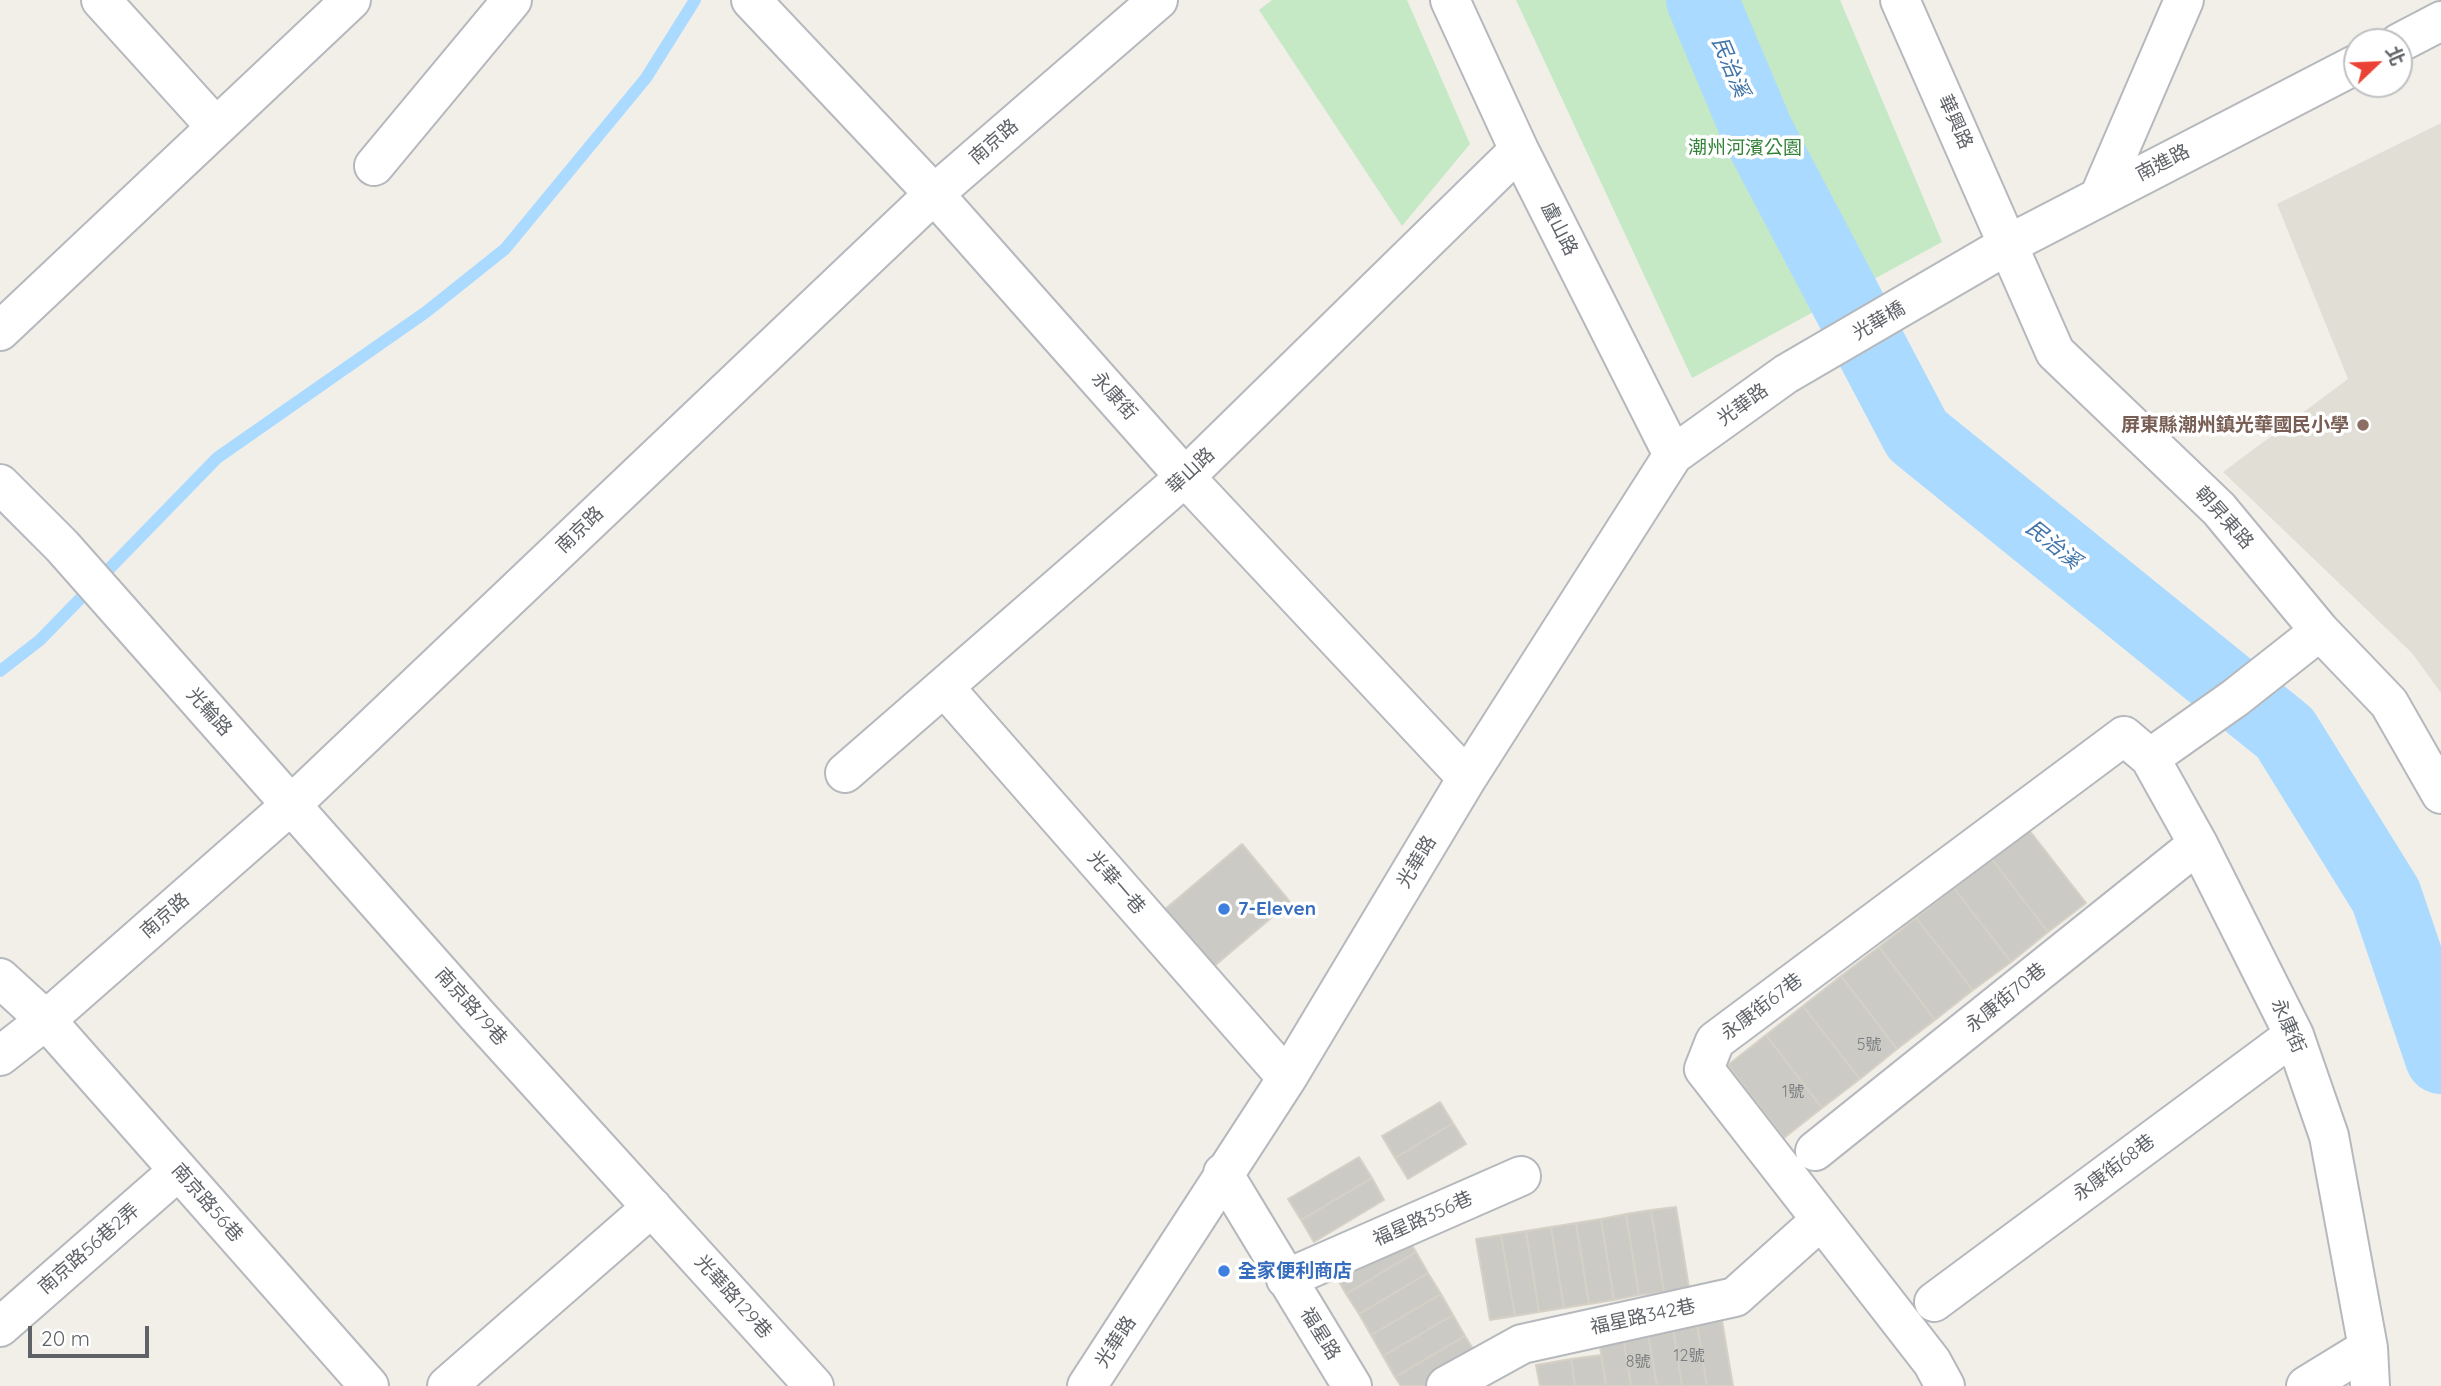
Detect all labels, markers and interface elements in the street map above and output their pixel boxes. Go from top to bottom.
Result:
north arrow [2343,28,2413,98]
water label: 民治溪 [1706,33,1754,101]
text: 北 [2381,42,2410,69]
street label: 華興路 [1933,91,1977,153]
street label: 南京路 [965,115,1023,169]
park label: 潮州河濱公園 [1688,137,1802,159]
street label: 南進路 [2132,140,2194,186]
street label: 盧山路 [1536,198,1582,260]
street label: 光華橋 [1849,297,1909,345]
street label: 永康街 [1086,367,1142,425]
street label: 光華路 [1713,379,1773,431]
place label: 屏東縣潮州鎮光華國民小學 [2121,414,2349,436]
marker: 屏東縣潮州鎮光華國民小學 [2355,417,2371,433]
street label: 華山路 [1162,443,1220,499]
street label: 朝昇東路 [2190,482,2258,554]
street label: 南京路 [552,502,608,558]
water label: 民治溪 [2021,515,2085,575]
street label: 光輪路 [181,683,237,741]
street label: 光華路 [1393,832,1441,892]
street label: 光華一巷 [1082,847,1150,919]
street label: 南京路 [136,889,194,943]
place label: 7-Eleven [1238,898,1316,920]
marker: 7-Eleven [1216,901,1232,917]
street label: 永康街70巷 [1961,959,2051,1037]
street label: 南京路79巷 [430,964,512,1050]
street label: 永康街67巷 [1717,969,1807,1045]
street label: 永康街 [2266,995,2310,1057]
house number: 5號 [1857,1035,1881,1055]
house number: 1號 [1782,1082,1804,1102]
street label: 永康街68巷 [2069,1130,2159,1206]
street label: 南京路56巷 [167,1159,247,1247]
street label: 福星路356巷 [1370,1187,1476,1251]
street label: 南京路56巷2弄 [34,1199,144,1299]
street label: 光華路129巷 [690,1251,776,1343]
place label: 全家便利商店 [1238,1260,1352,1282]
marker: 全家便利商店 [1216,1263,1232,1279]
street label: 福星路342巷 [1589,1295,1697,1339]
street label: 福星路 [1295,1304,1345,1364]
scale bar [32,1312,152,1356]
street label: 光華路 [1091,1312,1141,1372]
text: 20 m [41,1325,90,1351]
house number: 12號 [1674,1346,1704,1366]
house number: 8號 [1626,1352,1650,1372]

